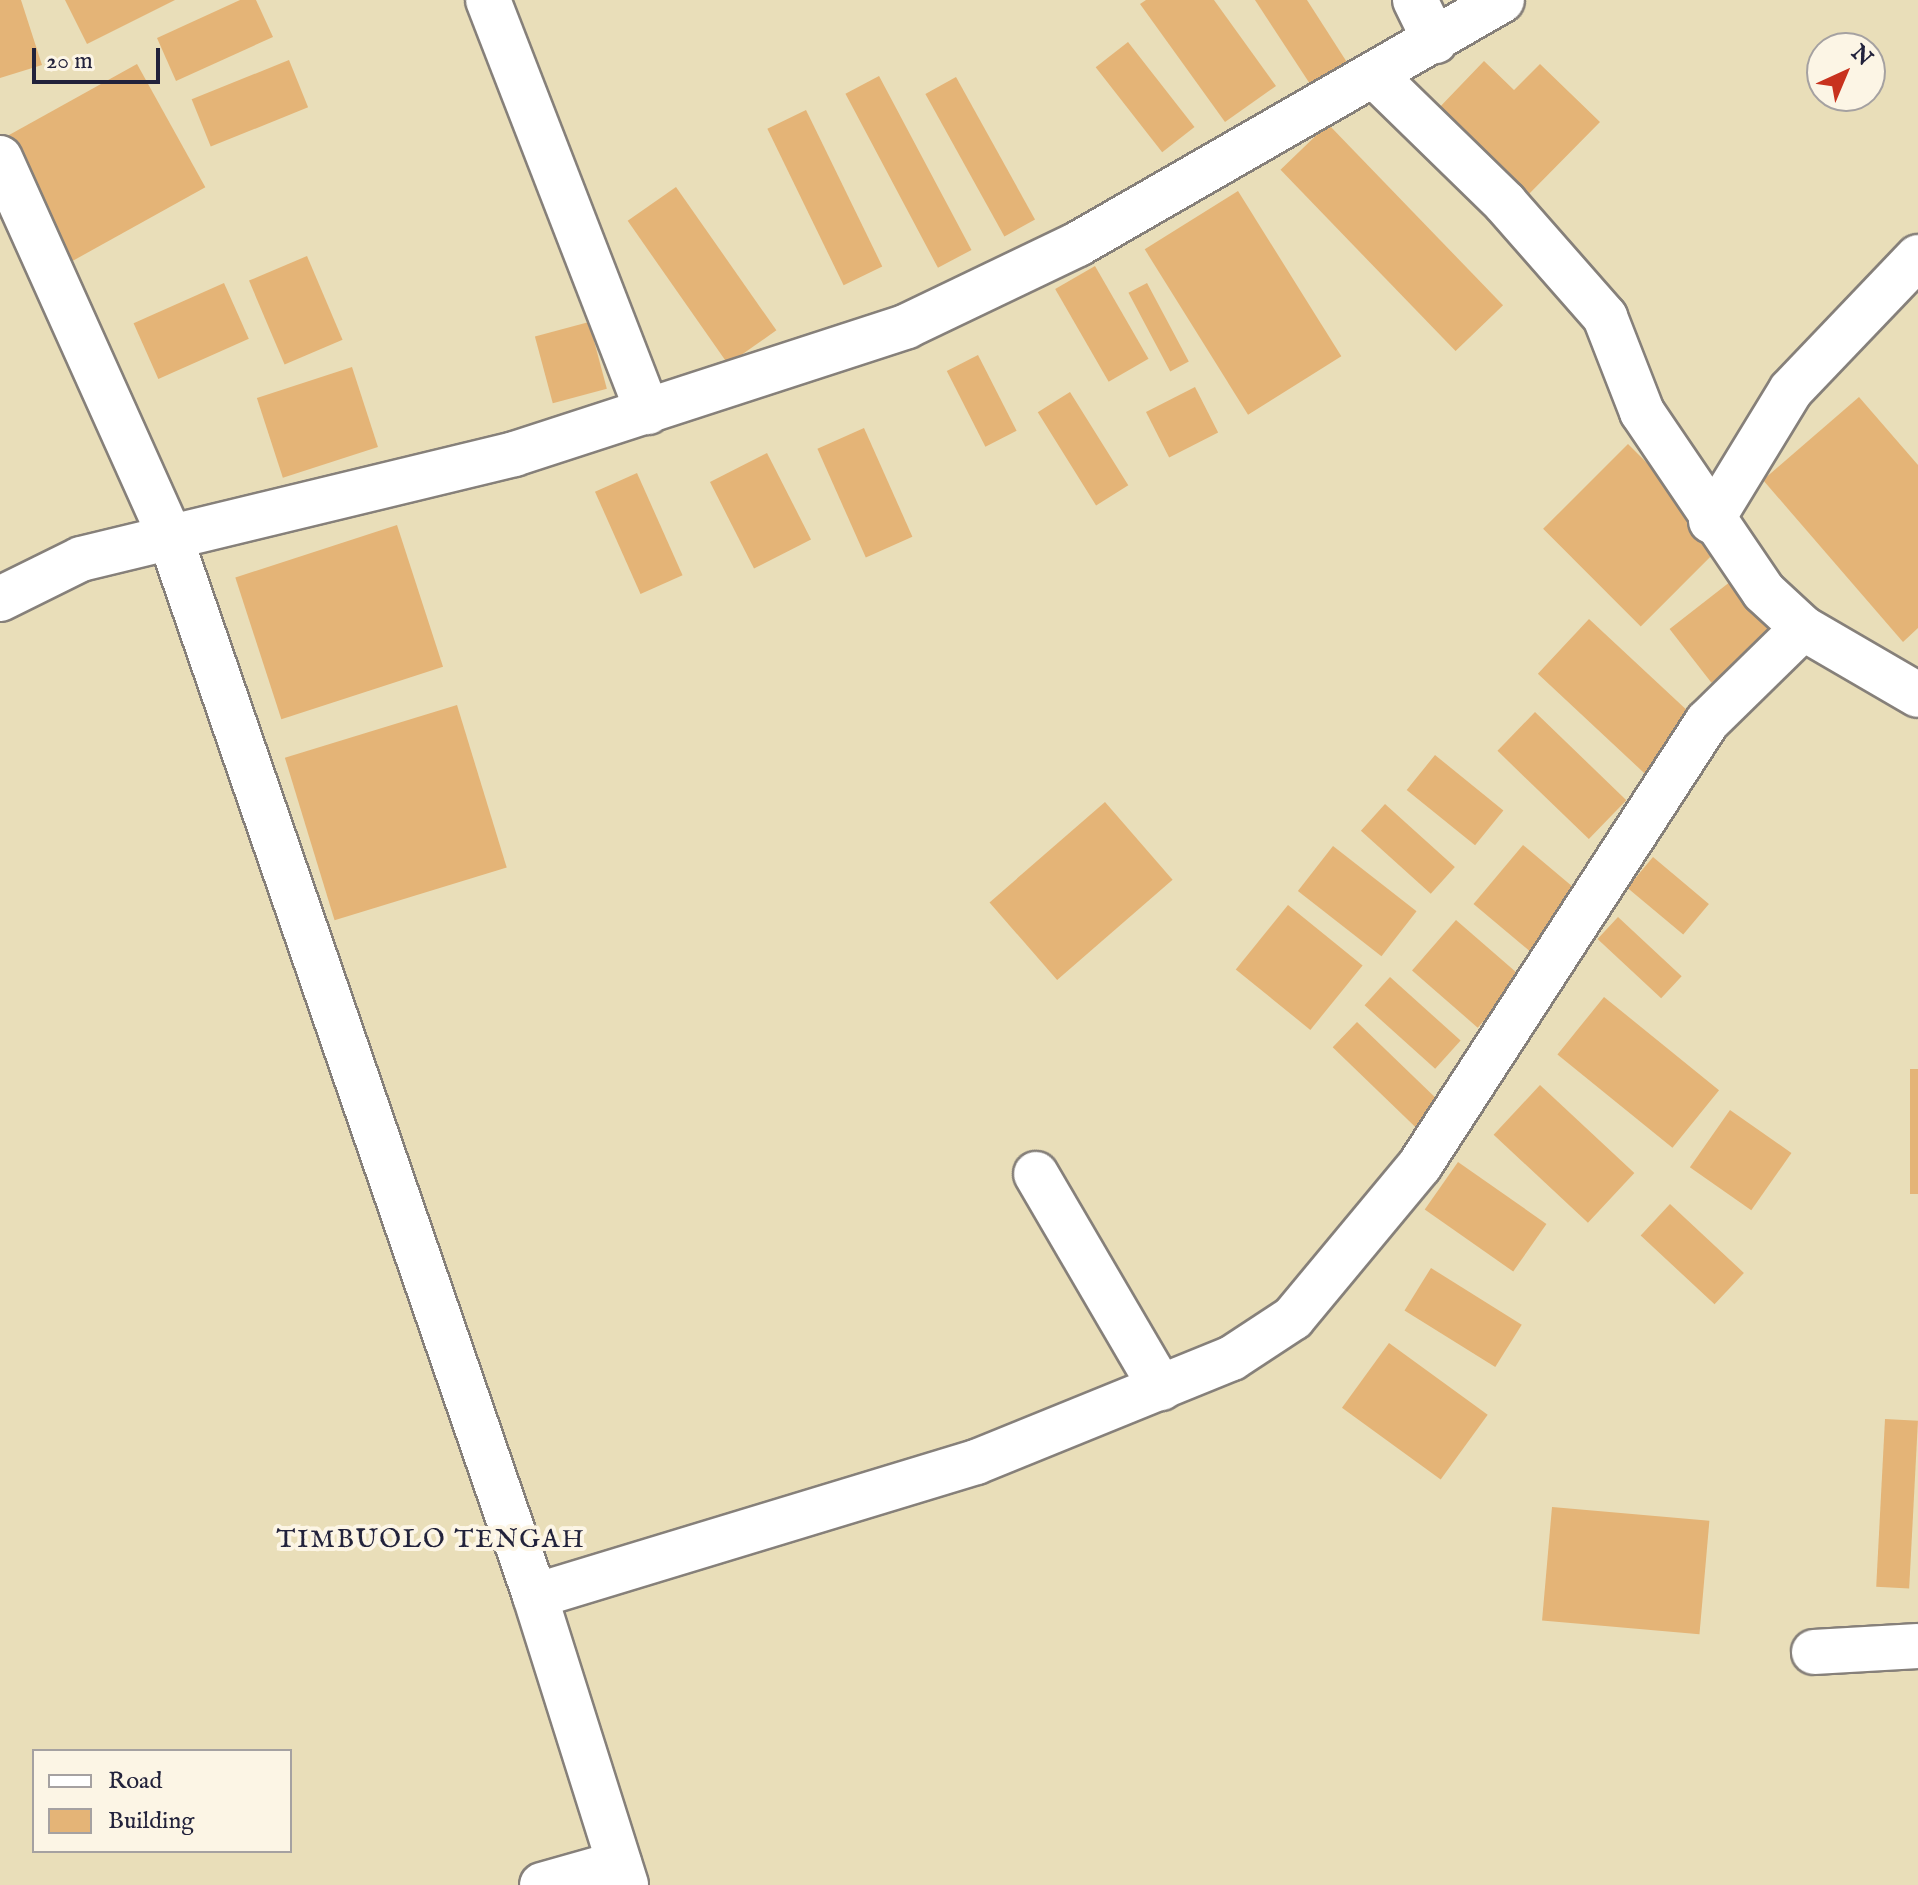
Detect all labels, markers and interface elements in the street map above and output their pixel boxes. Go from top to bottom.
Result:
scale bar [36,32,164,82]
north arrow [1806,32,1886,112]
text: N [1845,39,1878,73]
text: 20 m [46,46,93,77]
district label: TIMBUOLO TENGAH [276,1524,586,1556]
legend [32,1749,292,1853]
text: Road [108,1766,162,1797]
text: Building [108,1806,194,1837]

